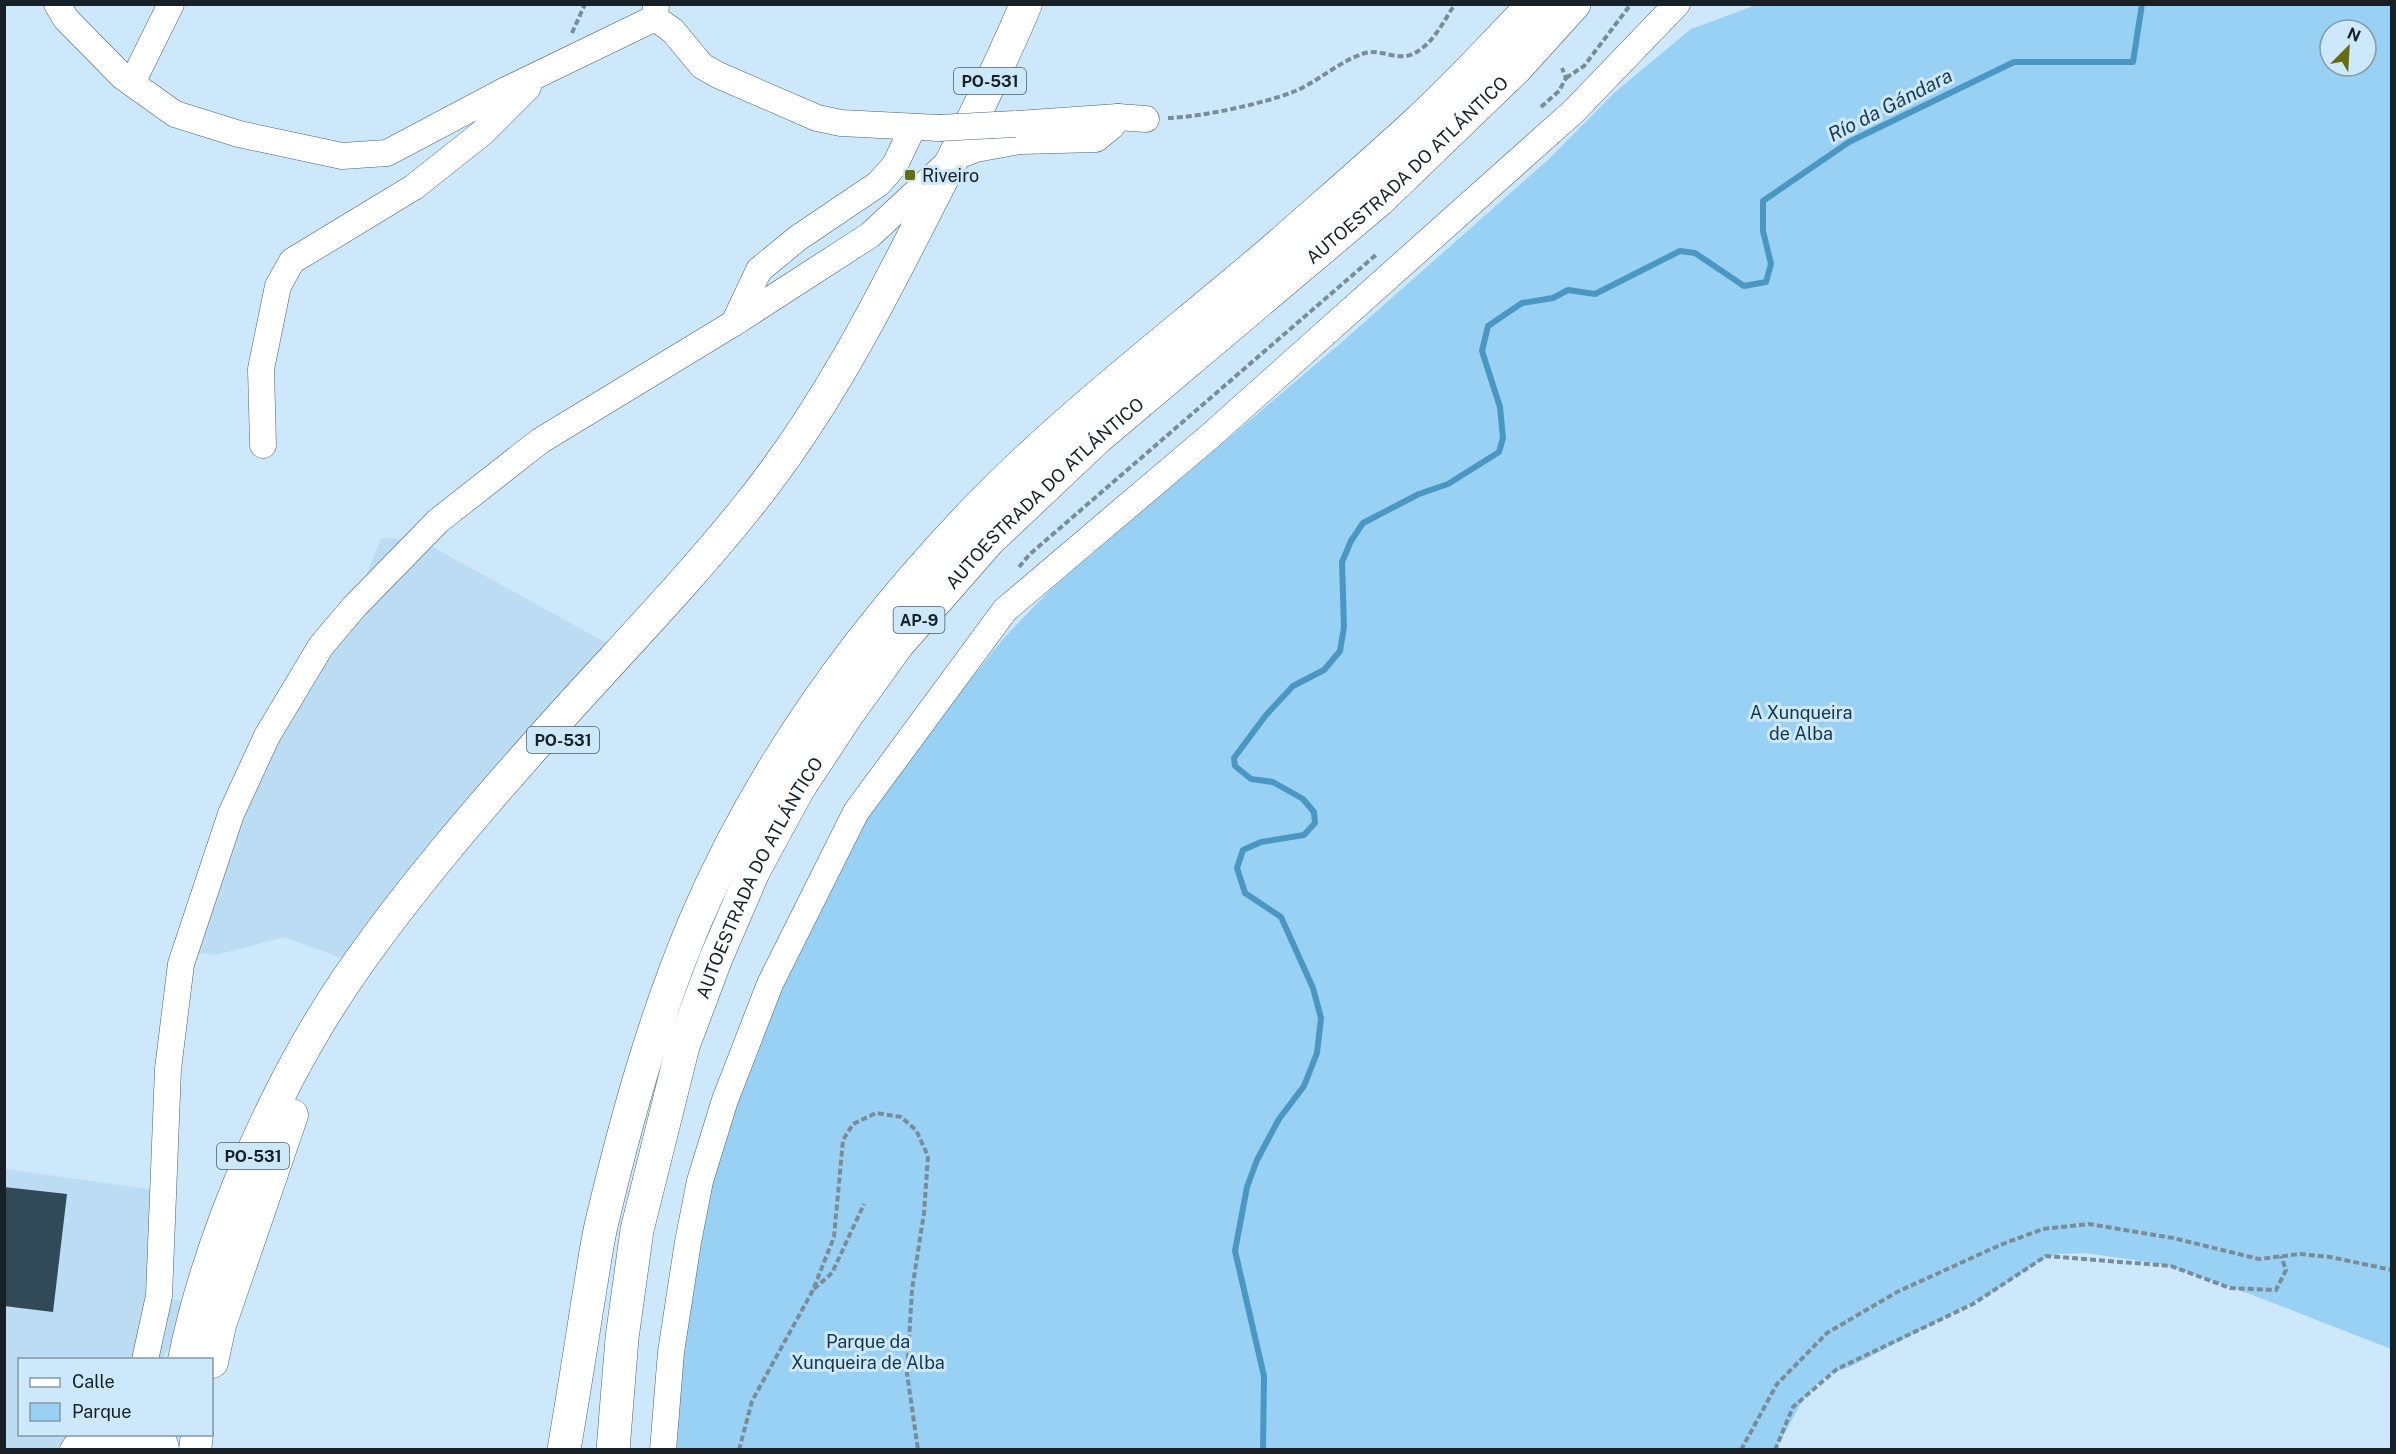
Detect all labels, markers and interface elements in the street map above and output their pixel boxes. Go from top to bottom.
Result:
north arrow [2318,18,2378,78]
text: N [2344,24,2363,46]
water label: Río da Gándara [1824,63,1956,147]
road number: PO-531 [954,68,1026,94]
street label: AUTOESTRADA DO ATLÁNTICO [1302,71,1512,268]
place label: Riveiro [922,165,979,186]
marker: Riveiro [903,168,917,182]
street label: AUTOESTRADA DO ATLÁNTICO [941,393,1148,593]
road number: AP-9 [894,607,944,633]
park label: A Xunqueira de Alba [1750,702,1852,744]
road number: PO-531 [527,727,599,753]
street label: AUTOESTRADA DO ATLÁNTICO [691,753,827,1001]
road number: PO-531 [217,1143,289,1169]
park label: Parque da Xunqueira de Alba [791,1331,945,1373]
legend [18,1358,213,1436]
text: Calle [72,1371,115,1392]
text: Parque [72,1401,132,1422]

